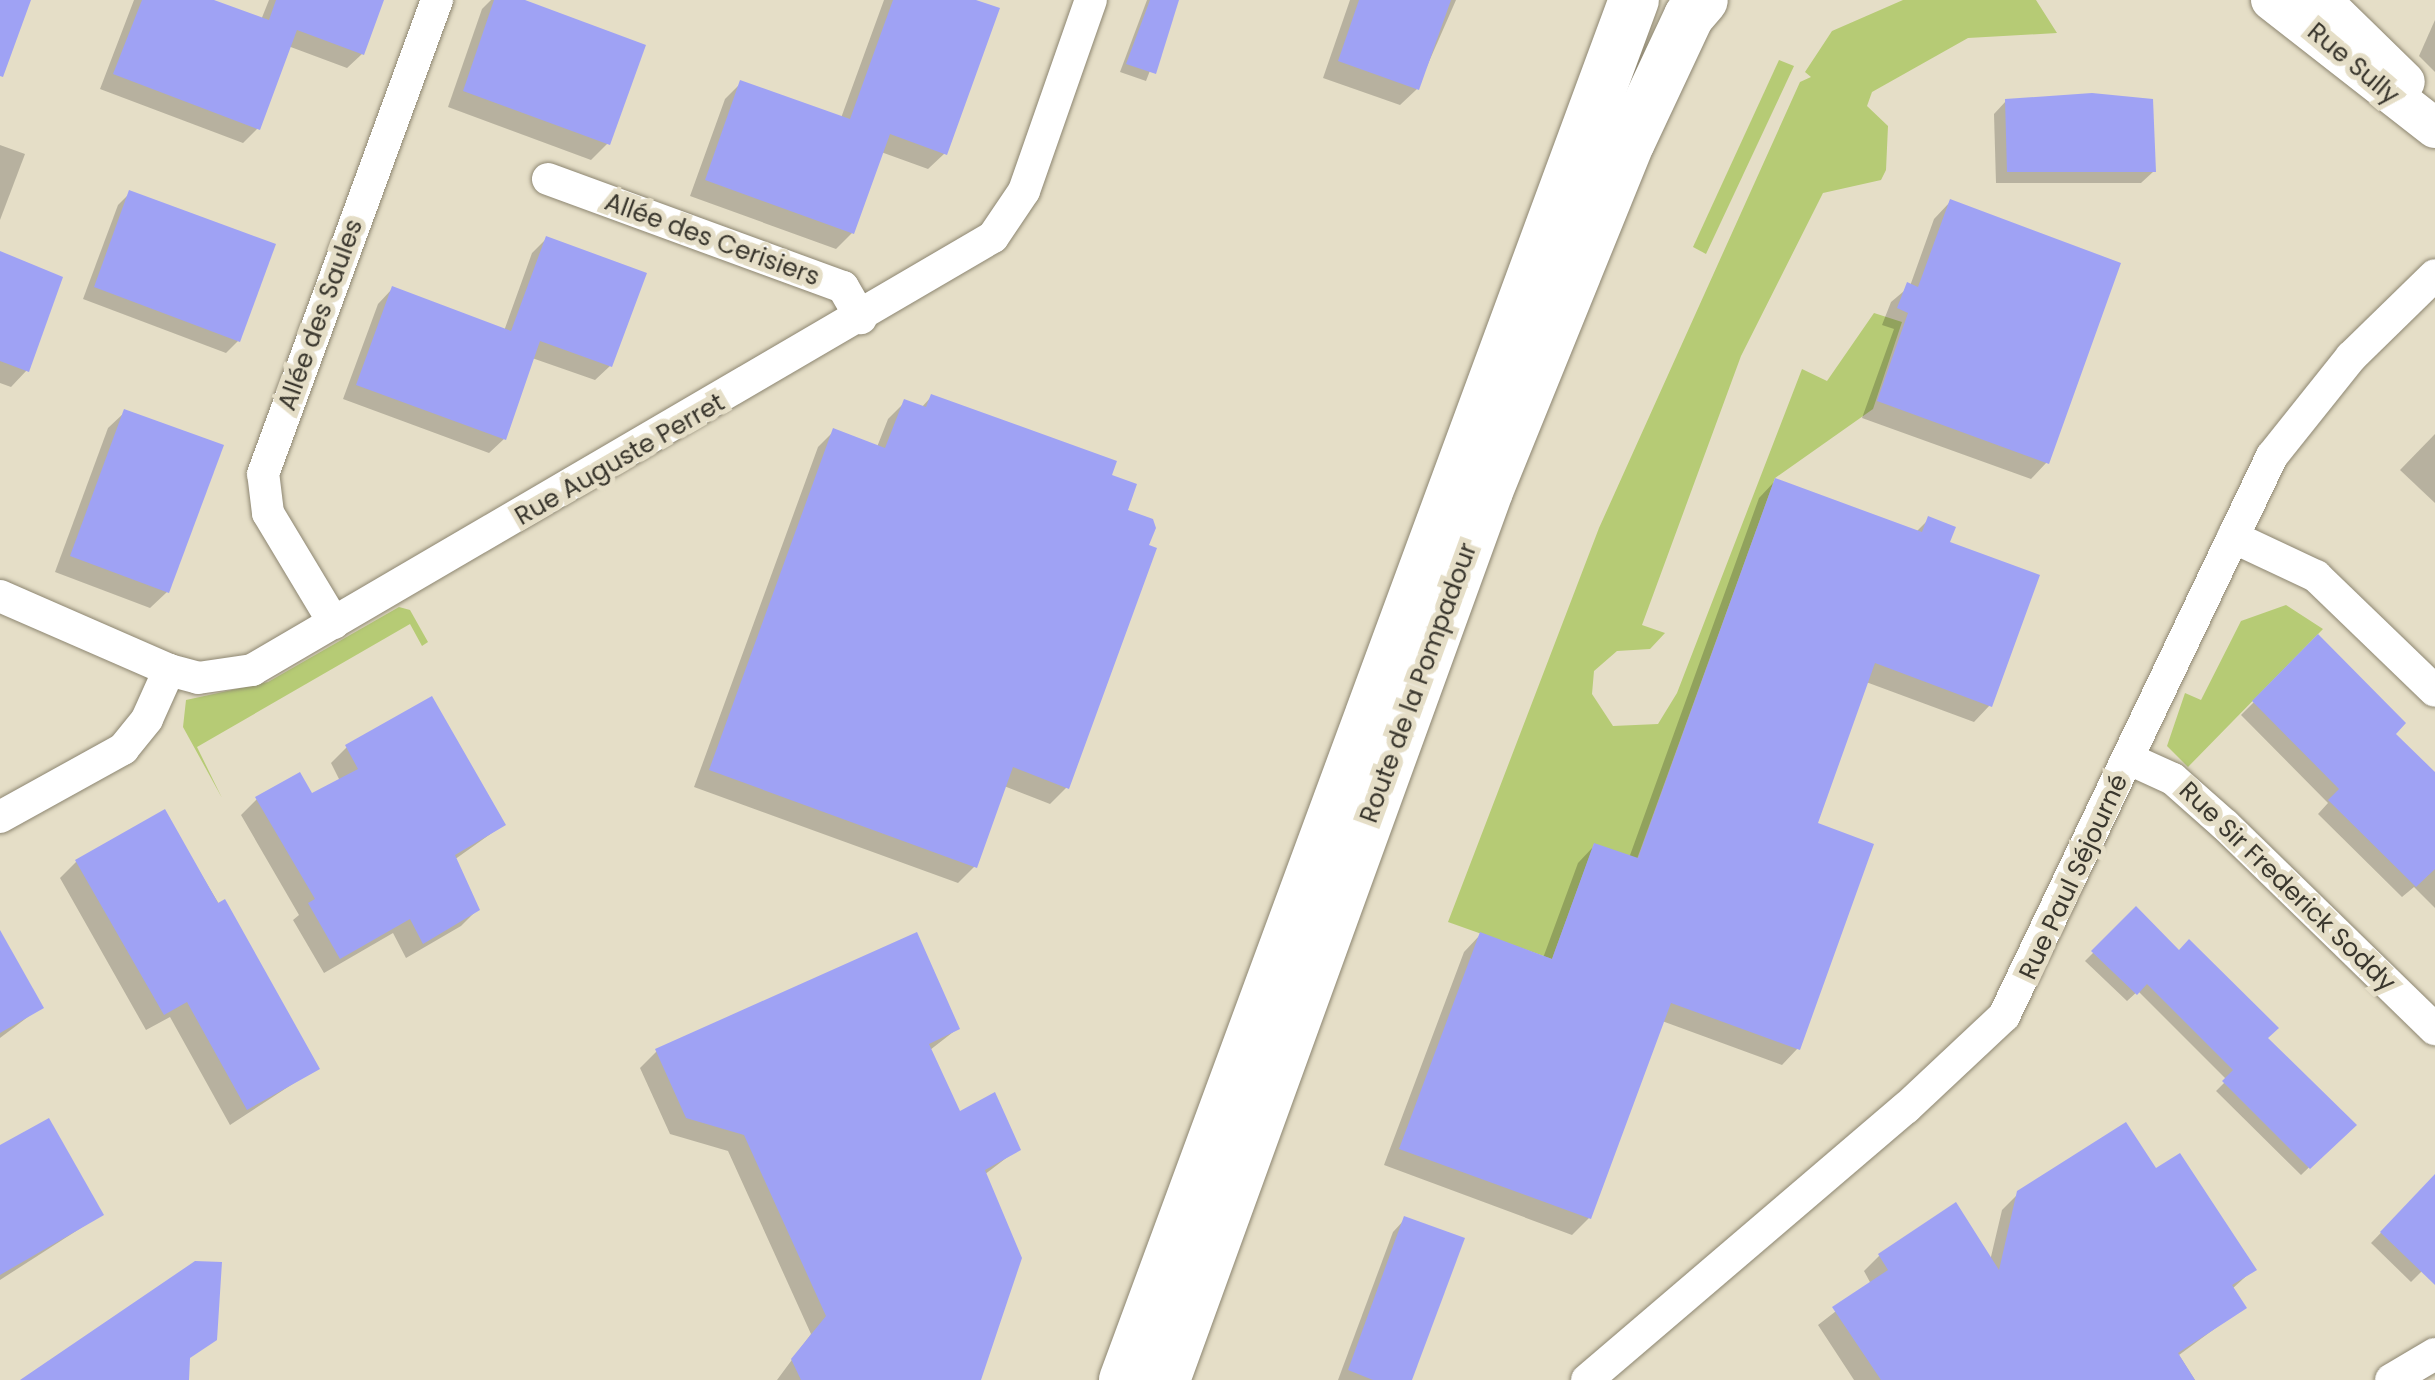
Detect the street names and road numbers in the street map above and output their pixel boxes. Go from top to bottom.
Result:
street label: Rue Sully [2301,17,2405,111]
street label: Allée des Cerisiers [601,187,823,293]
street label: Allée des Saules [272,215,370,415]
street label: Rue Auguste Perret [510,388,730,532]
street label: Route de la Pompadour [1354,539,1484,827]
street label: Rue Paul Séjourné [2013,770,2135,984]
street label: Rue Sir Frederick Soddy [2173,776,2401,998]

